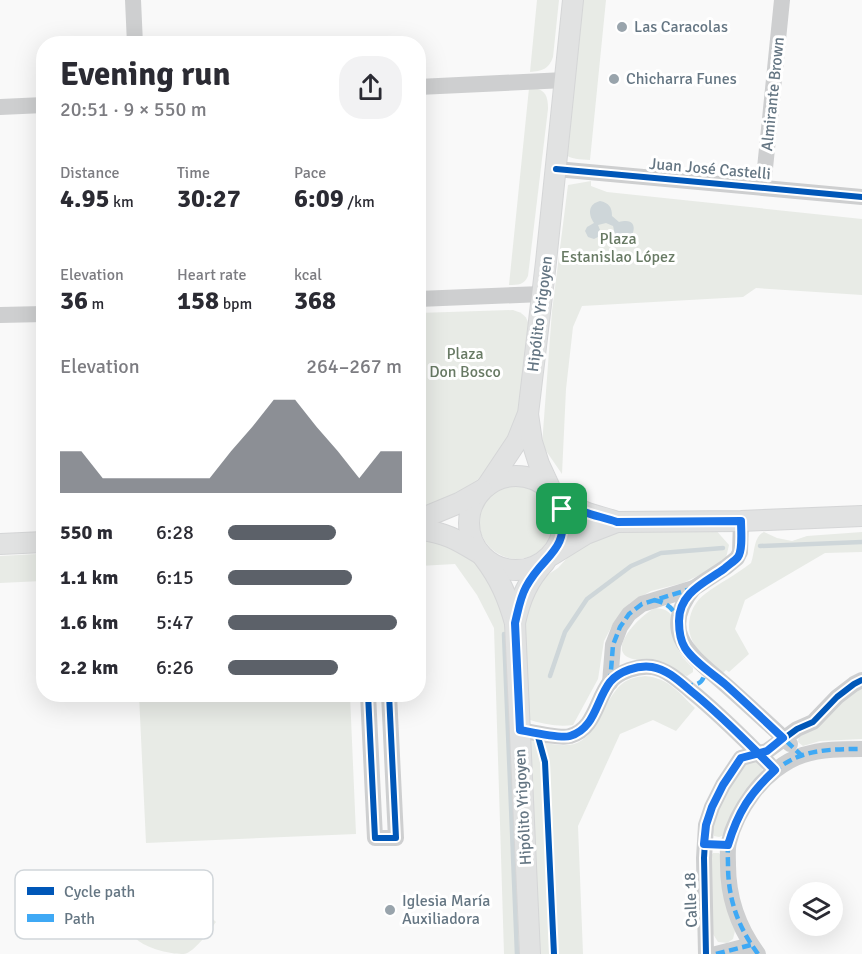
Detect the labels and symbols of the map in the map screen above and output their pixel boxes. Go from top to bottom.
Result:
place label: Las Caracolas [634,17,728,37]
marker: Las Caracolas [615,20,629,34]
street label: Almirante Brown [757,36,789,152]
place label: Chicharra Funes [626,69,737,89]
marker: Chicharra Funes [607,72,621,86]
street label: Juan José Castelli [648,154,772,184]
park label: Plaza Estanislao López [561,229,675,267]
street label: Hipólito Yrigoyen [523,255,557,373]
park label: Plaza Don Bosco [429,344,501,382]
pin [536,483,587,534]
street label: Hipólito Yrigoyen [510,748,536,866]
legend [15,870,213,939]
street label: Calle 18 [680,872,702,928]
text: Cycle path [64,882,135,902]
place label: Iglesia María Auxiliadora [402,891,490,929]
marker: Iglesia María Auxiliadora [383,903,397,917]
text: Path [64,909,95,929]

